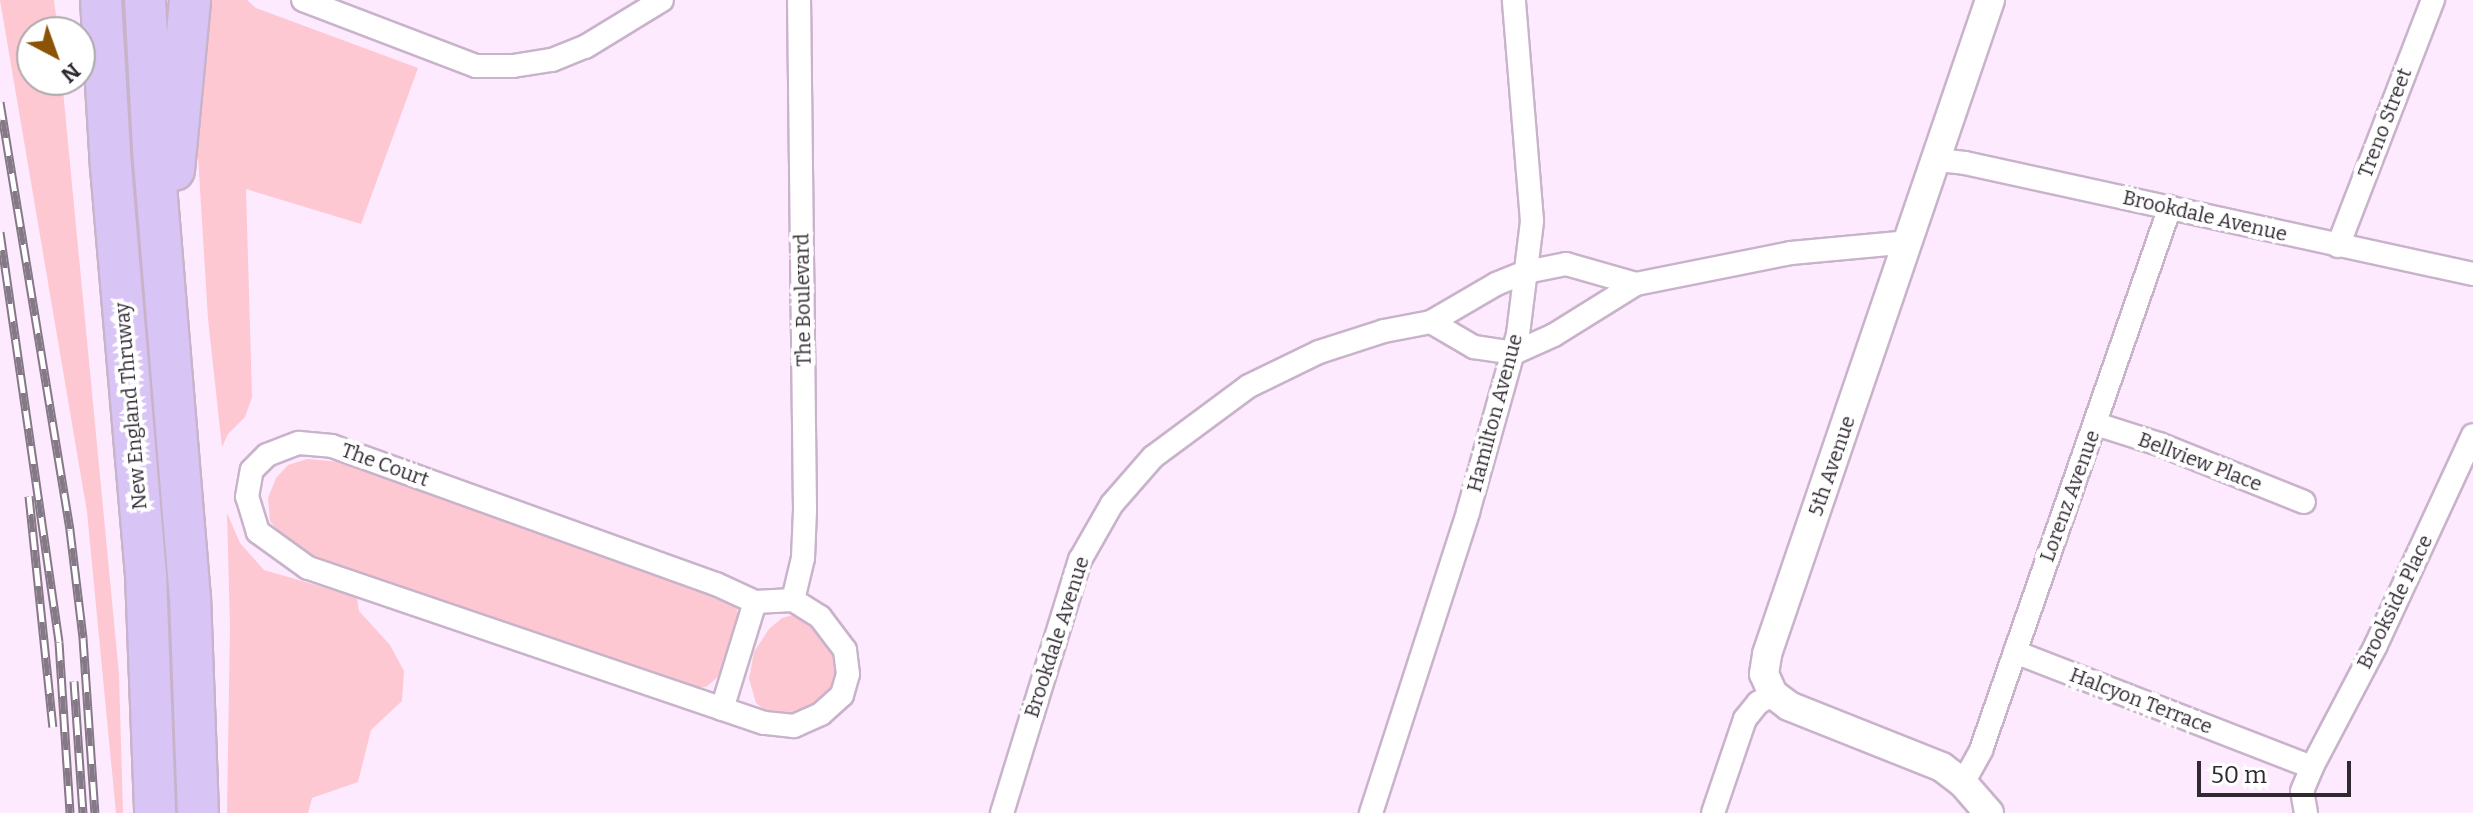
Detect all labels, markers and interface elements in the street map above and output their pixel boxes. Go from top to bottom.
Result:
north arrow [16,16,96,96]
text: N [56,57,86,89]
street label: Treno Street [2353,65,2417,181]
street label: Brookdale Avenue [2120,185,2290,247]
street label: The Boulevard [790,233,816,367]
street label: New England Thruway [110,301,152,511]
street label: Hamilton Avenue [1462,331,1528,495]
street label: 5th Avenue [1804,413,1860,519]
street label: Lorenz Avenue [2035,427,2105,565]
street label: Bellview Place [2135,427,2265,497]
street label: The Court [338,438,432,492]
street label: Brookside Place [2352,531,2438,673]
street label: Brookdale Avenue [1020,553,1094,721]
street label: Halcyon Terrace [2066,663,2216,739]
scale bar [2201,745,2355,795]
text: 50 m [2211,761,2267,789]

